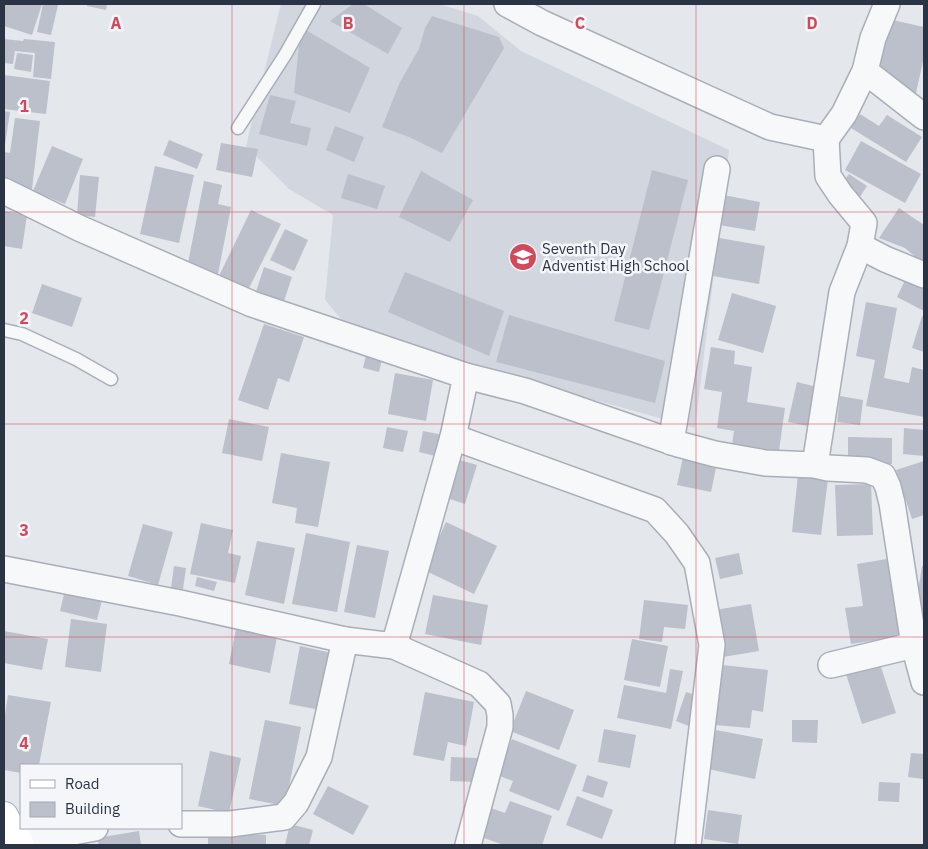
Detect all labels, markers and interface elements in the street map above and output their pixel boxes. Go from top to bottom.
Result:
text: A [111,13,122,33]
text: B [343,13,354,33]
text: C [575,13,585,33]
text: D [806,13,818,33]
text: 1 [19,96,29,116]
place label: Seventh Day Adventist High School [542,239,689,275]
school or university icon: Seventh Day Adventist High School [508,242,538,272]
text: 2 [19,308,29,328]
text: 3 [19,520,29,540]
text: 4 [19,733,29,753]
legend [20,764,182,829]
text: Road [65,774,100,793]
text: Building [65,799,120,818]

